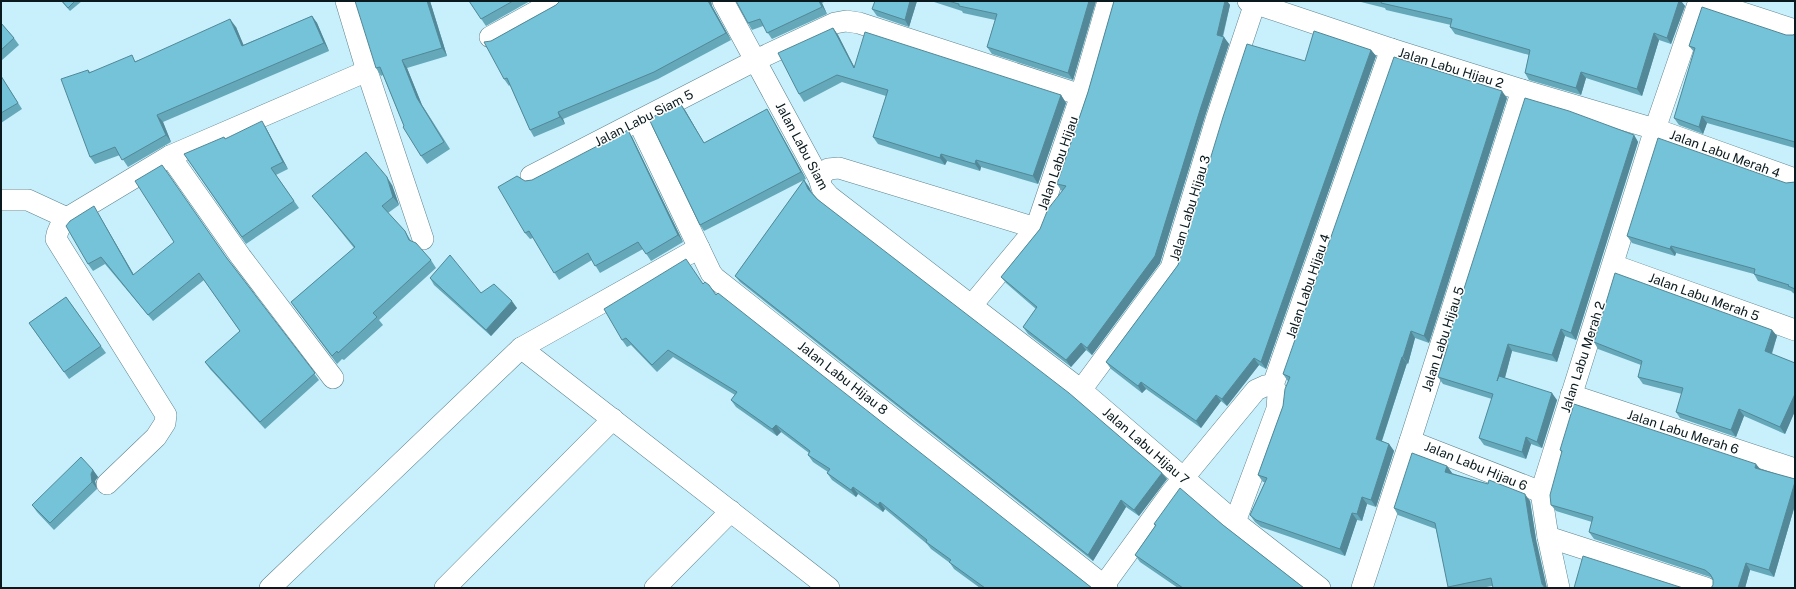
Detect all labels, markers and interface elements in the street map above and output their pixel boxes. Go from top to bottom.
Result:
street label: Jalan Labu Hijau 2 [1397,45,1506,91]
street label: Jalan Labu Siam 5 [592,87,696,149]
street label: Jalan Labu Siam [773,100,831,192]
street label: Jalan Labu Hijau [1035,114,1081,212]
street label: Jalan Labu Merah 4 [1668,127,1782,181]
street label: Jalan Labu Hijau 3 [1167,153,1213,263]
street label: Jalan Labu Hijau 4 [1283,232,1333,340]
street label: Jalan Labu Merah 5 [1647,270,1761,324]
street label: Jalan Labu Hijau 5 [1419,285,1467,393]
street label: Jalan Labu Merah 2 [1558,299,1608,415]
street label: Jalan Labu Hijau 8 [795,338,891,418]
street label: Jalan Labu Hijau 7 [1100,405,1192,488]
street label: Jalan Labu Merah 6 [1625,407,1741,457]
street label: Jalan Labu Hijau 6 [1422,439,1530,493]

